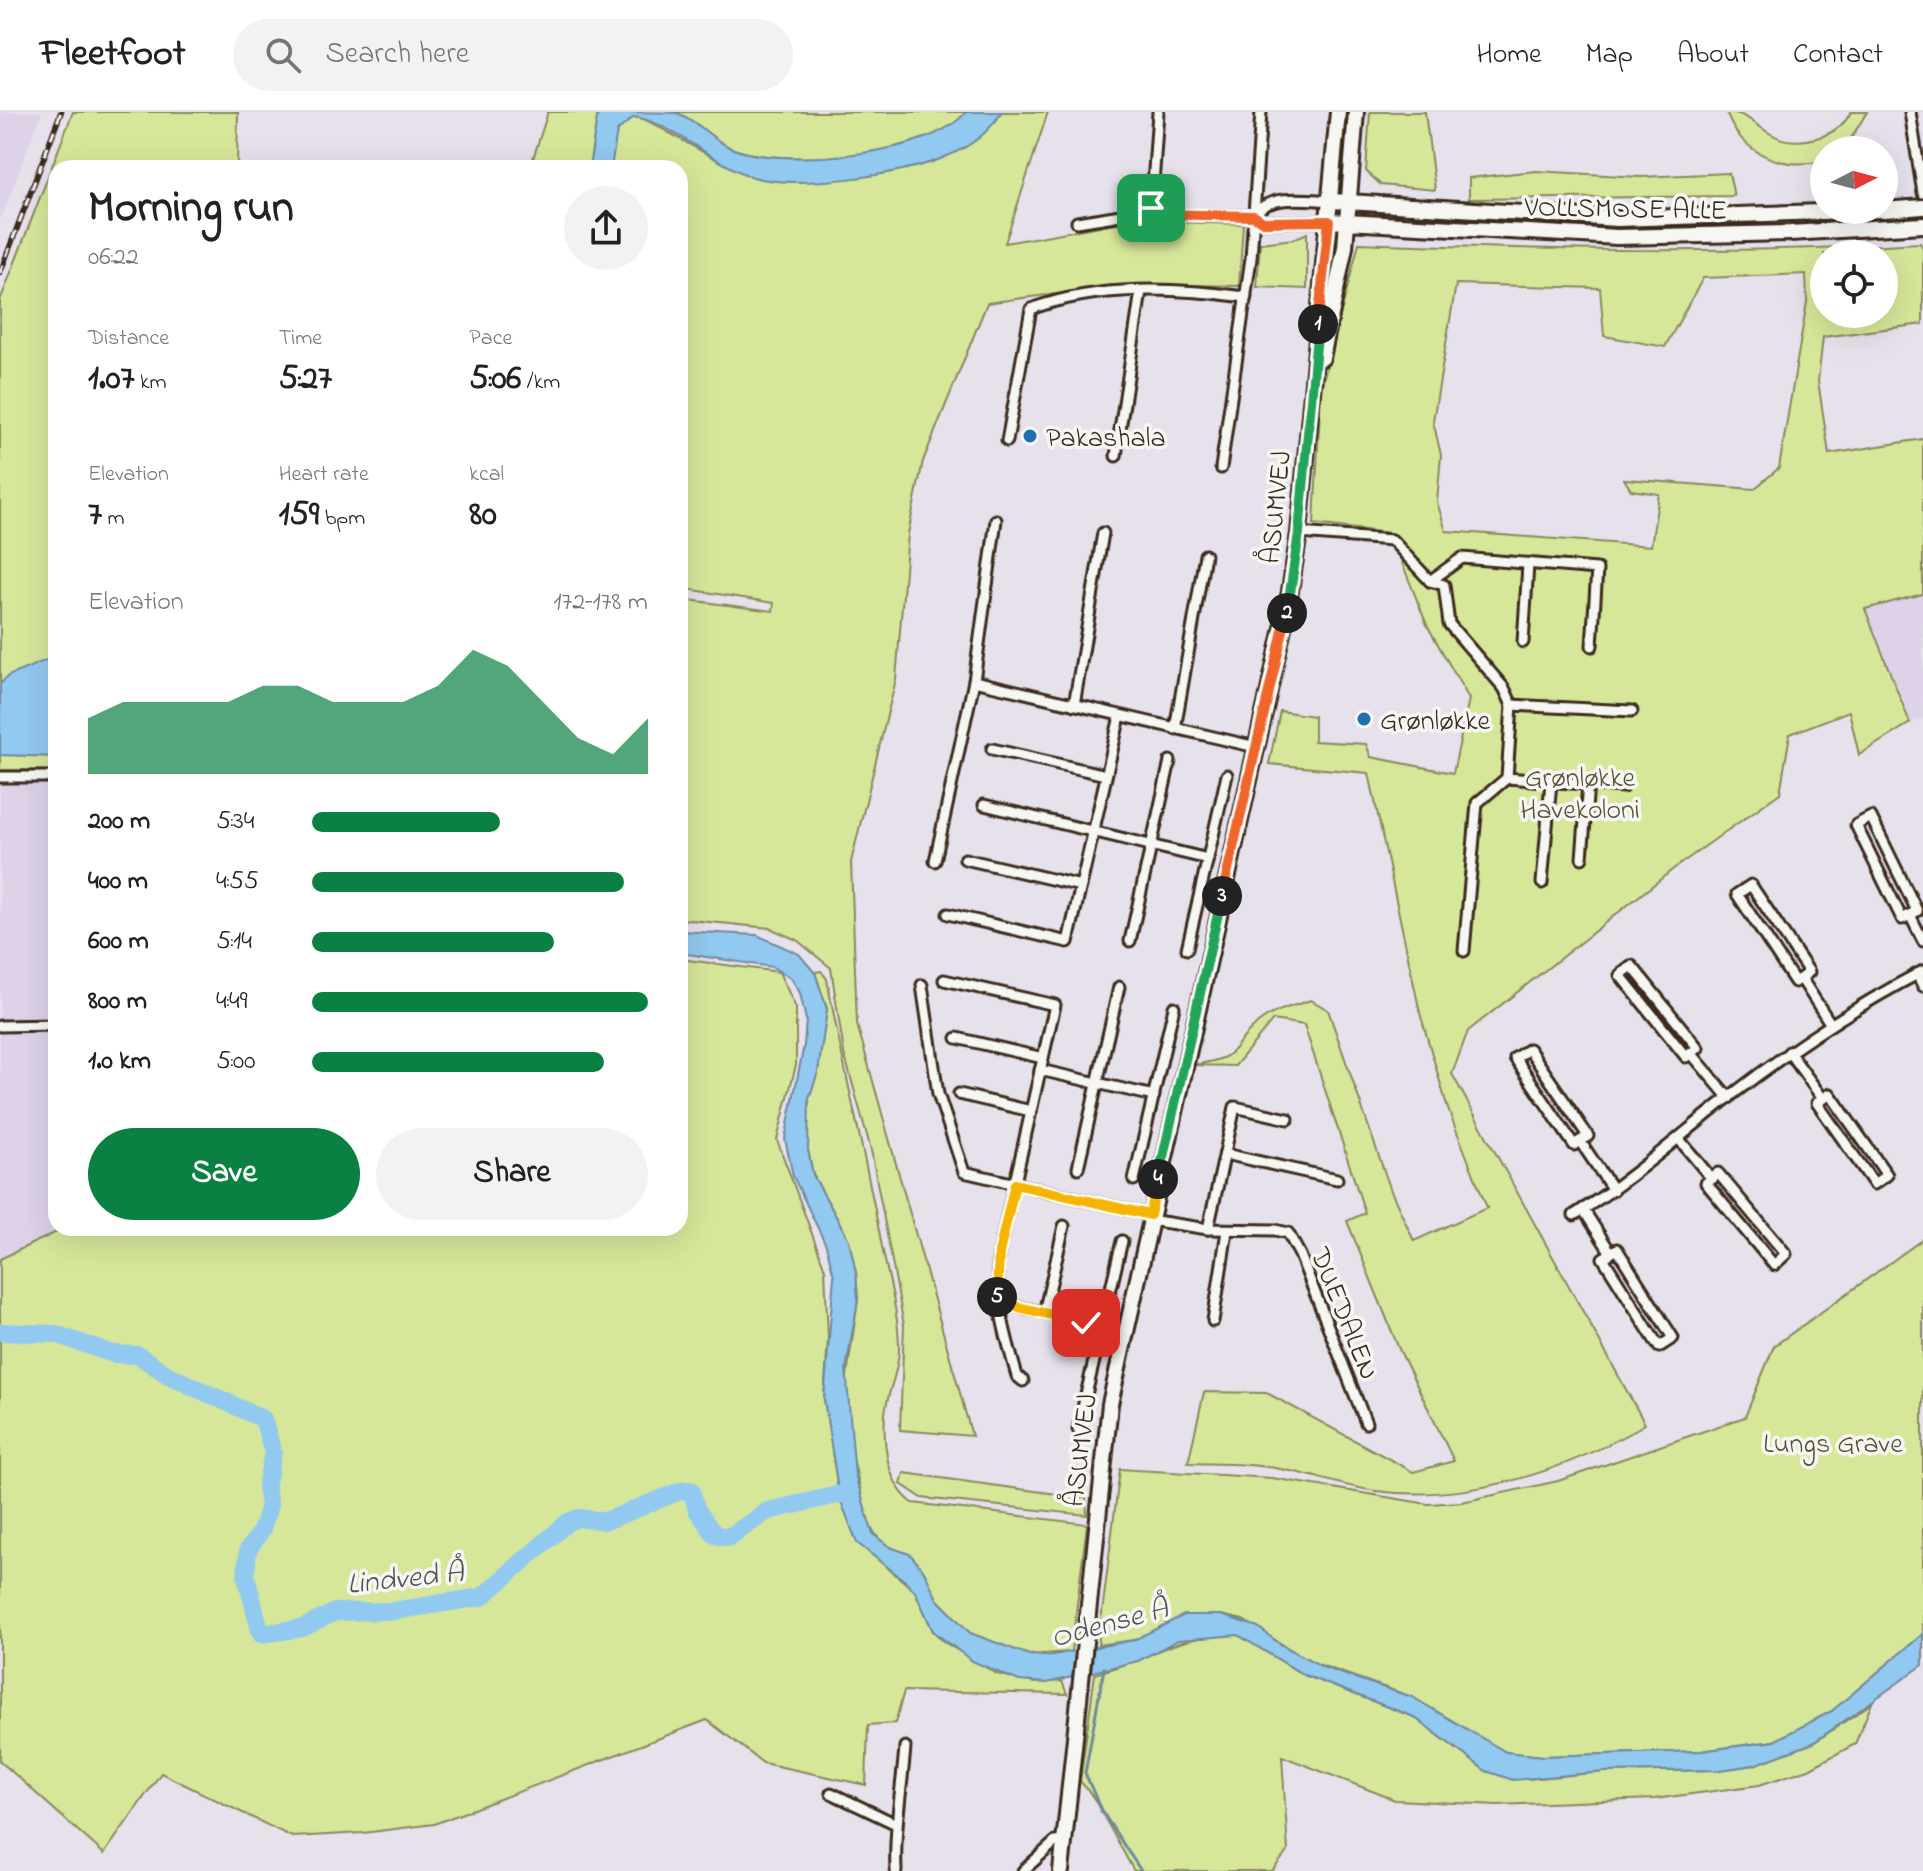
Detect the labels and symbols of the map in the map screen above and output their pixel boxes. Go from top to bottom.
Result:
north arrow [1810,136,1898,224]
pin [1117,174,1185,242]
street label: VOLLSMOSE ALLE [1523,188,1728,233]
pin: 1 [1298,304,1338,344]
place label: Pakashala [1046,419,1166,460]
marker: Pakashala [1021,427,1039,445]
street label: ÅSUMVEJ [1251,449,1304,566]
pin: 2 [1267,593,1307,633]
place label: Grønløkke [1380,702,1491,743]
marker: Grønløkke [1355,710,1373,728]
park label: Grønløkke Havekoloni [1520,759,1640,832]
pin: 3 [1202,876,1242,916]
pin: 4 [1138,1159,1178,1199]
street label: DUEDALEN [1297,1241,1388,1387]
pin: 5 [977,1277,1017,1317]
pin [1052,1289,1120,1357]
street label: ÅSUMVEJ [1055,1391,1110,1509]
park label: Lungs Grave [1763,1425,1903,1466]
water label: Lindved Å [345,1552,467,1608]
water label: Odense Å [1046,1588,1175,1662]

